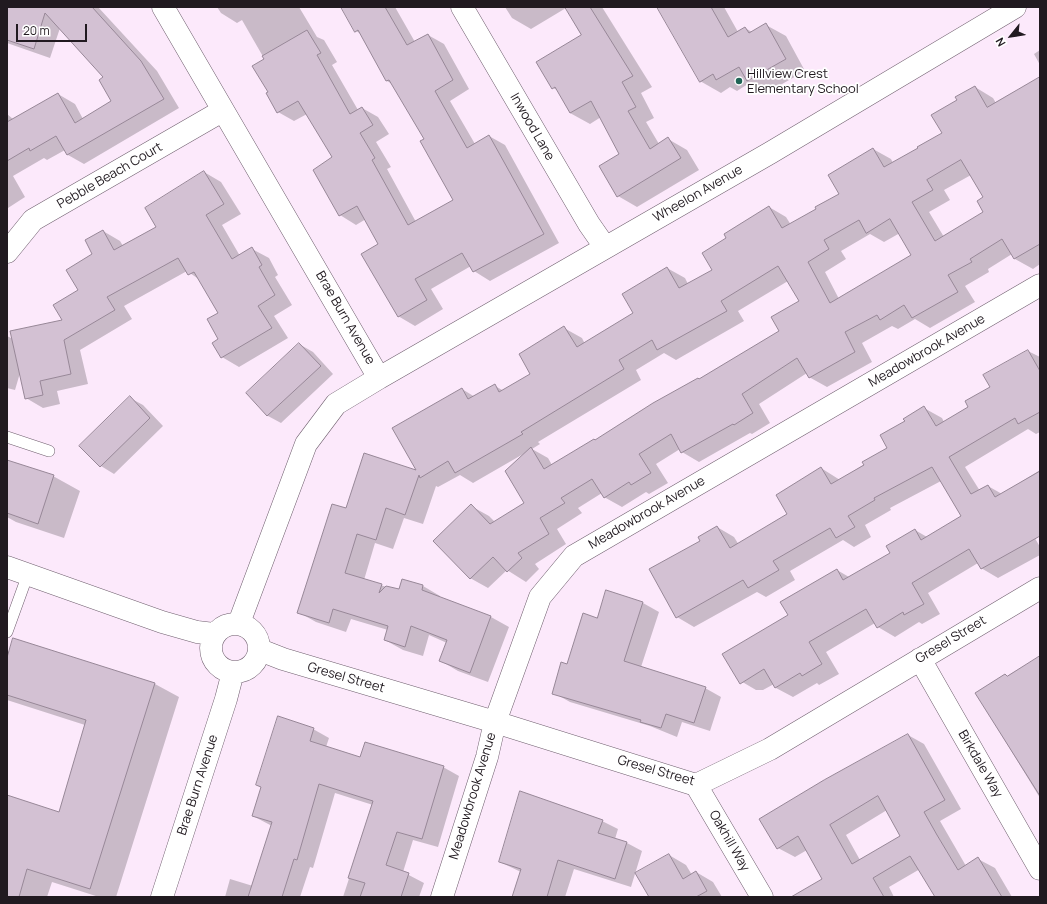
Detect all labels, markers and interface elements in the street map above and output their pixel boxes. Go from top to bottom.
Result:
scale bar [18,16,89,42]
north arrow [991,16,1031,56]
text: 20 m [23,22,50,39]
text: N [992,35,1009,49]
place label: Hillview Crest Elementary School [747,66,859,97]
marker: Hillview Crest Elementary School [734,76,744,86]
street label: Inwood Lane [506,90,558,164]
street label: Pebble Beach Court [55,140,165,212]
street label: Wheelon Avenue [651,162,745,226]
street label: Brae Burn Avenue [312,269,378,367]
street label: Meadowbrook Avenue [866,311,988,391]
street label: Meadowbrook Avenue [586,473,708,553]
street label: Gresel Street [913,613,989,667]
street label: Gresel Street [306,660,386,696]
street label: Birkdale Way [954,727,1006,801]
street label: Meadowbrook Avenue [446,731,500,861]
street label: Brae Burn Avenue [174,733,222,837]
street label: Gresel Street [616,753,696,789]
street label: Oakhill Way [705,808,753,874]

